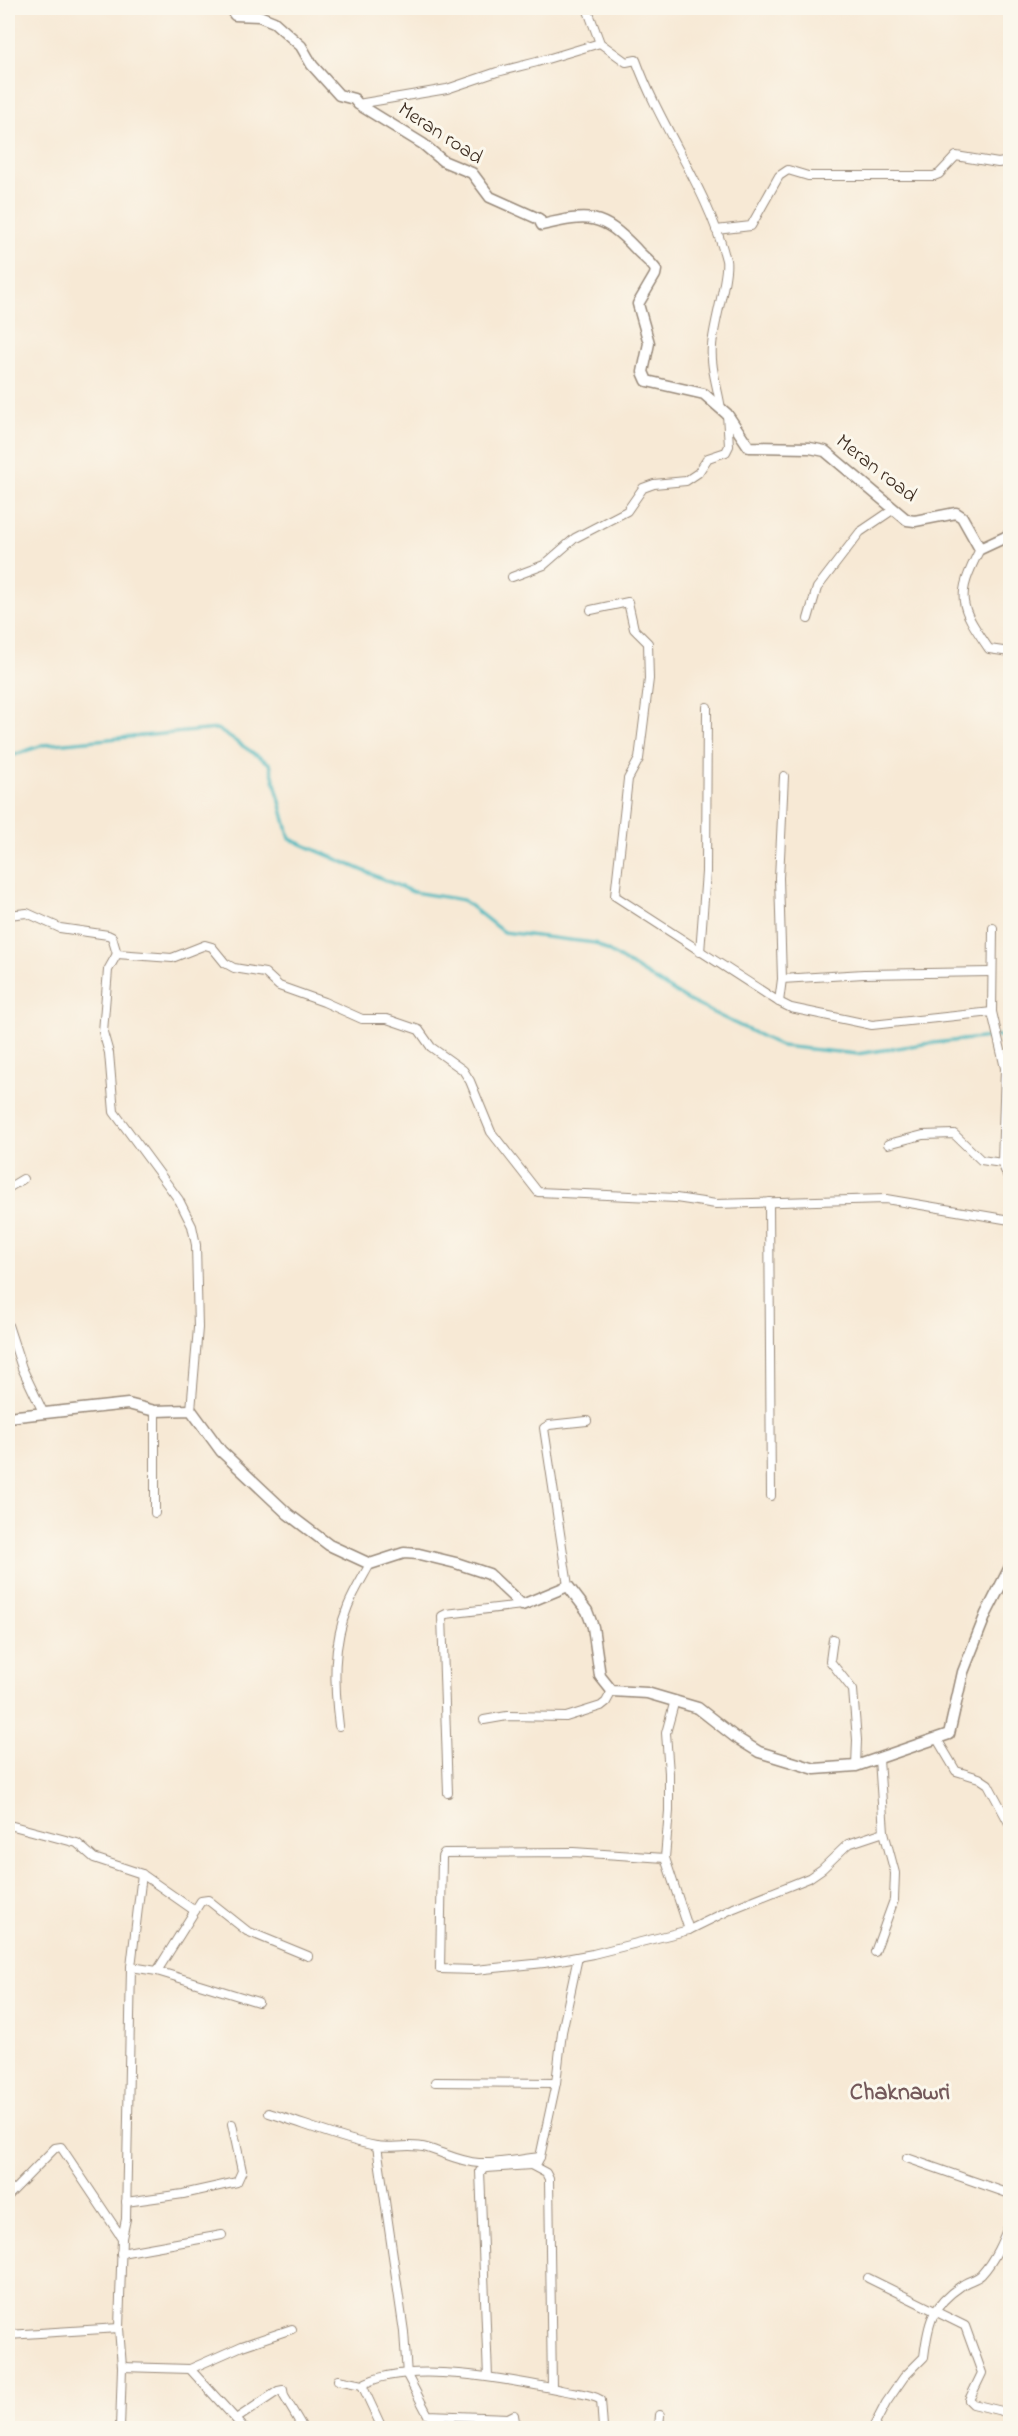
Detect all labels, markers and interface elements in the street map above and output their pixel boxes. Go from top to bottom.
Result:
street label: Meran road [391,95,489,173]
street label: Meran road [829,428,923,511]
district label: Chaknawri [850,2076,950,2111]

